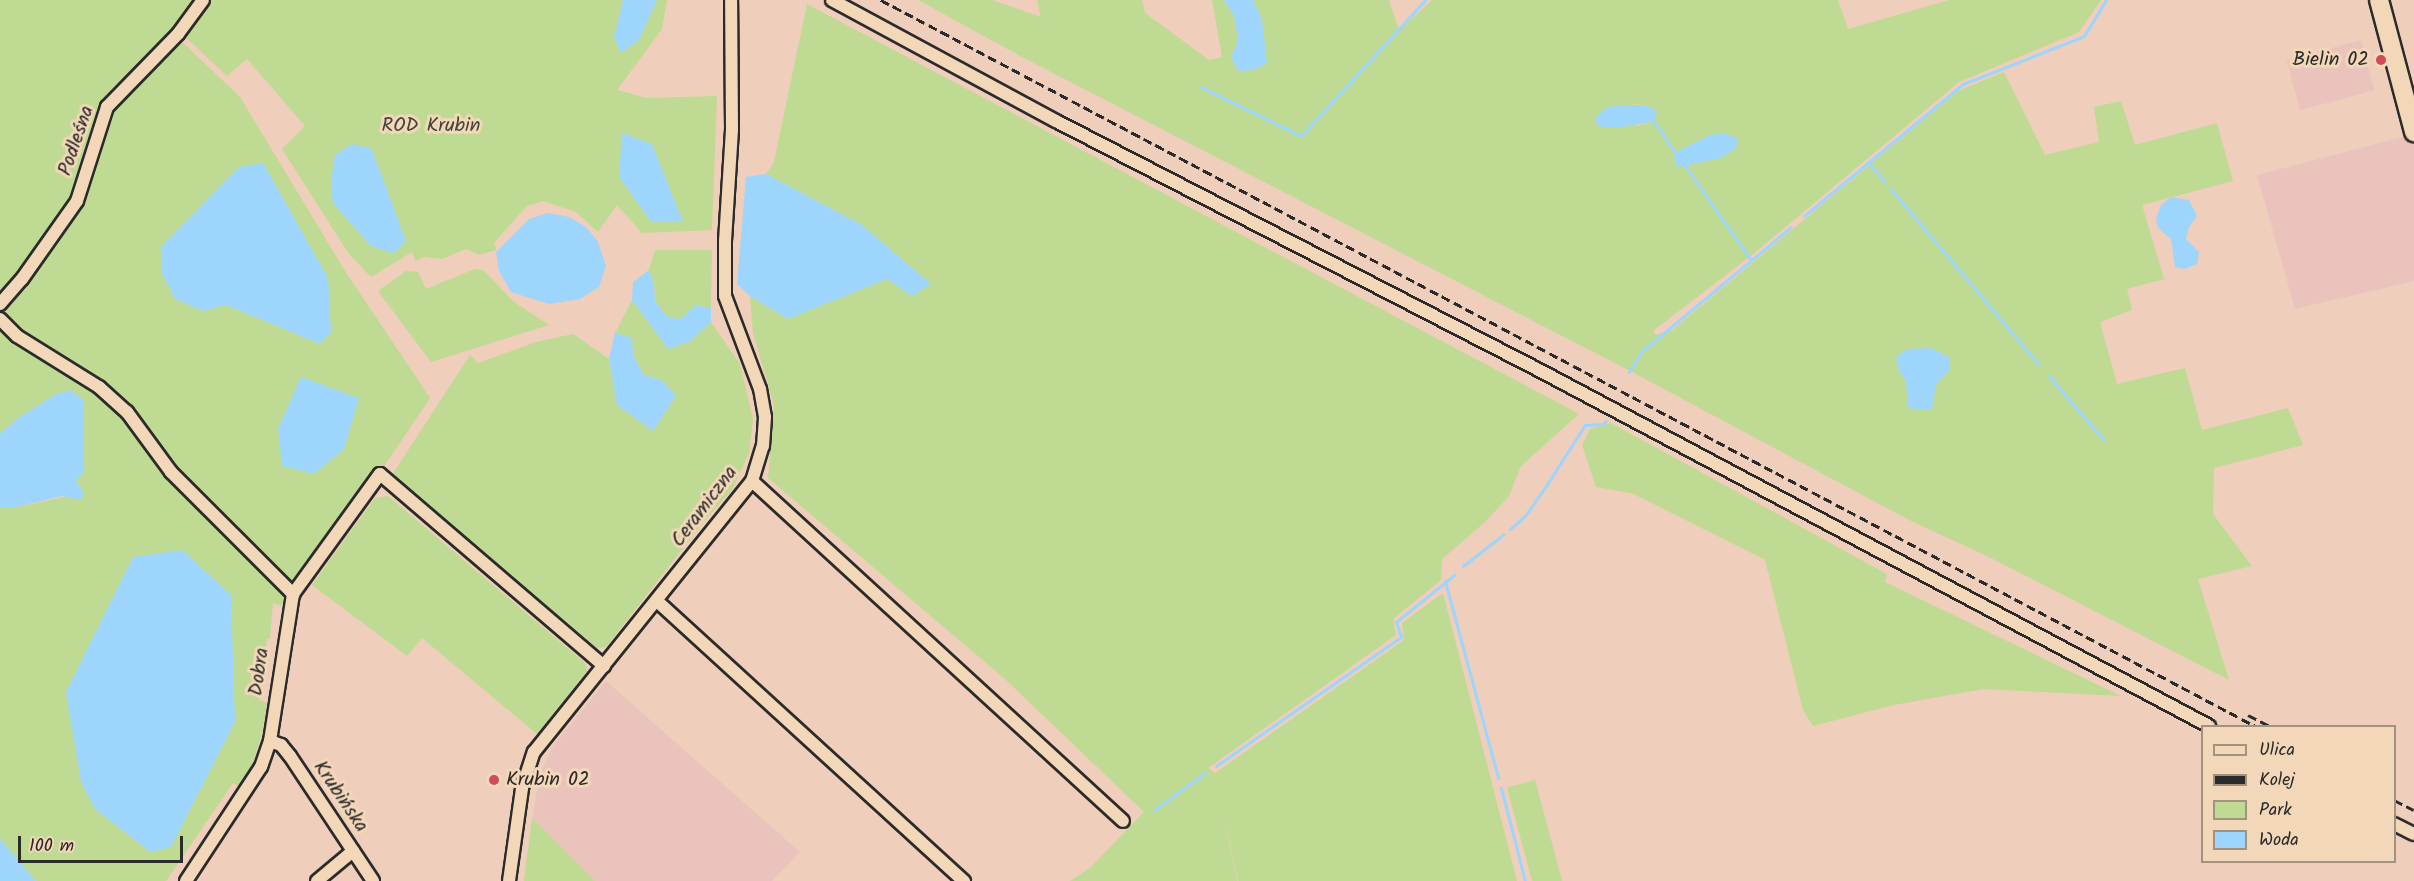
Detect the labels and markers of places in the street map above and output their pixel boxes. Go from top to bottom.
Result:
place label: Bielin 02 [2293,48,2369,72]
marker: Bielin 02 [2374,53,2388,67]
place label: Krubin 02 [506,768,590,792]
marker: Krubin 02 [487,773,501,787]

